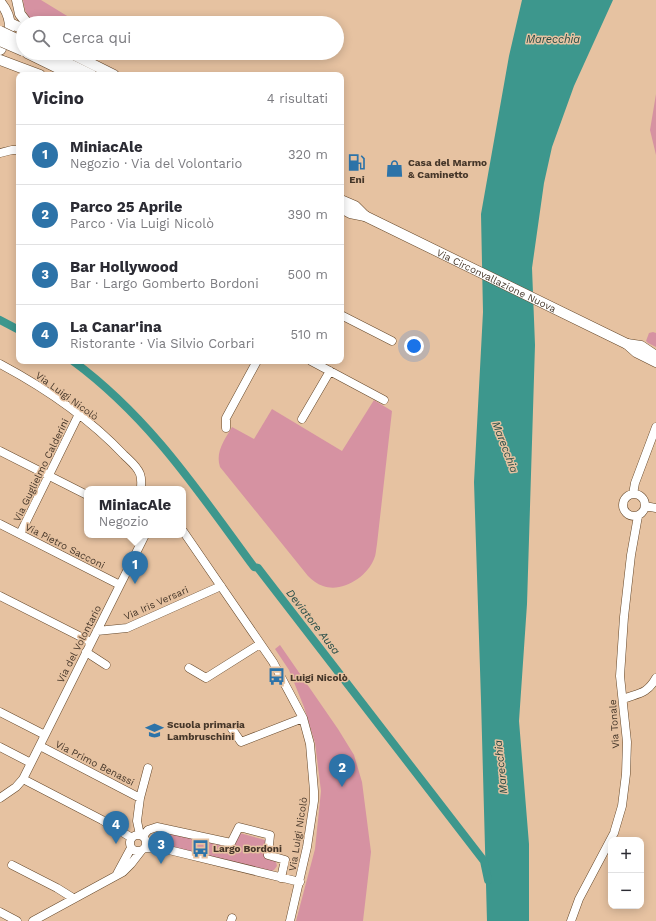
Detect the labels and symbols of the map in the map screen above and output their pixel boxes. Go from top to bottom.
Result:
water label: Marecchia [526,33,580,46]
fuel station icon: Eni [347,152,367,172]
place label: Casa del Marmo & Caminetto [408,157,487,180]
shop icon: Casa del Marmo & Caminetto [385,158,405,178]
place label: Eni [349,174,365,185]
street label: Via Circonvallazione Nuova [435,247,558,314]
your location [404,336,424,356]
street label: Via Luigi Nicolò [34,370,100,422]
street label: Via Guglielmo Calderini [11,417,71,523]
water label: Marecchia [489,419,521,475]
street label: Via Pietro Sacconi [23,521,107,571]
pin: 1 [122,551,148,584]
street label: Via Iris Versari [122,584,190,622]
water label: Deviatore Ausa [283,587,343,657]
street label: Via del Volontario [55,603,103,685]
bus stop icon: Luigi Nicolò [267,667,287,687]
place label: Luigi Nicolò [290,672,348,683]
street label: Via Tonale [607,699,621,749]
place label: Scuola primaria Lambruschini [167,719,245,742]
school or university icon: Scuola primaria Lambruschini [144,720,164,740]
street label: Via Primo Benassi [54,738,136,788]
water label: Marecchia [492,739,510,795]
pin: 2 [329,754,355,787]
street label: Via Luigi Nicolò [287,796,309,872]
pin: 4 [103,811,129,844]
pin: 3 [148,831,174,864]
bus stop icon: Largo Bordoni [190,838,210,858]
place label: Largo Bordoni [213,843,282,854]

